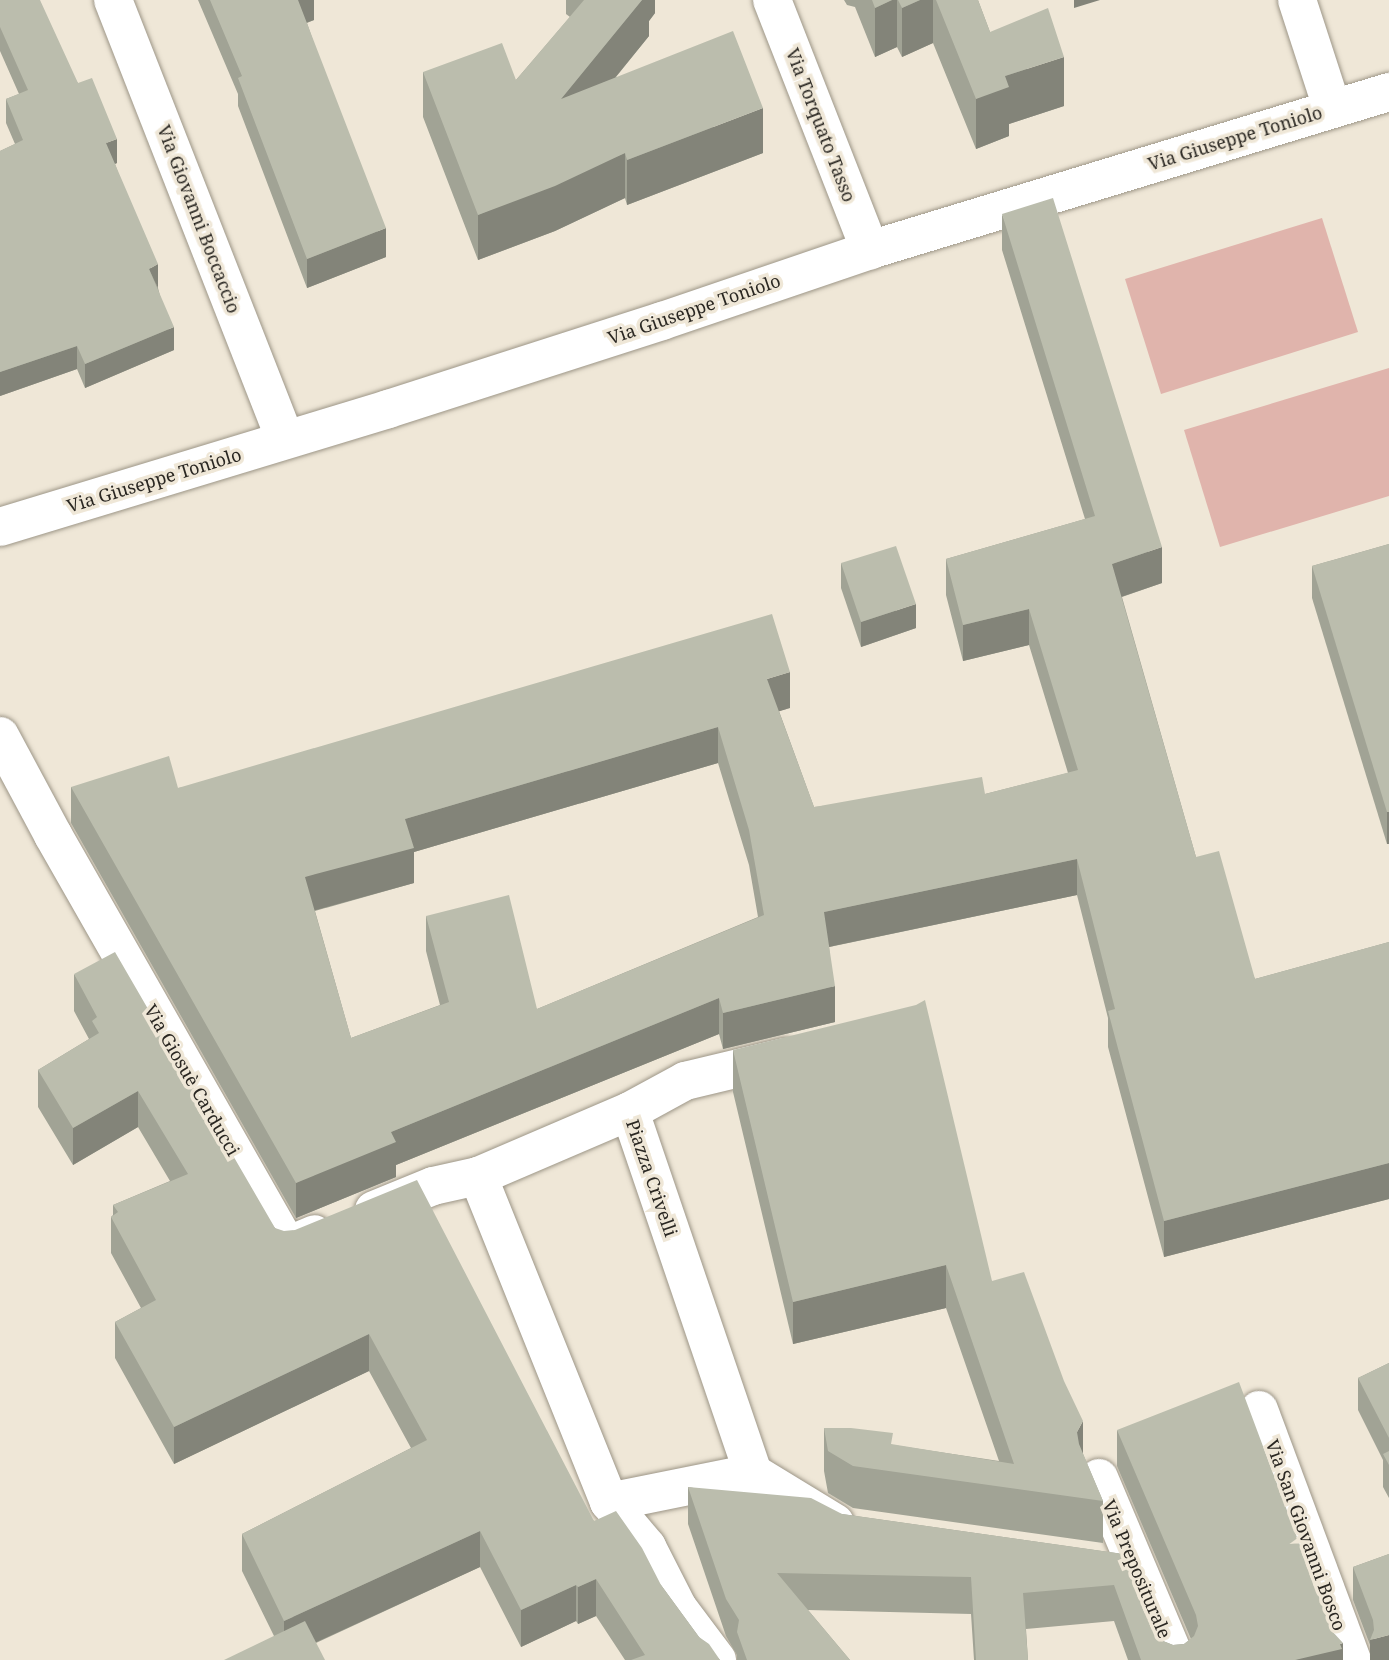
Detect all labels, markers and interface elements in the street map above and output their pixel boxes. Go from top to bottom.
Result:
street label: Via Torquato Tasso [782,45,860,205]
street label: Via Giuseppe Toniolo [1145,101,1325,175]
street label: Via Giovanni Boccaccio [153,122,245,316]
street label: Via Giuseppe Toniolo [605,269,783,349]
street label: Via Giuseppe Toniolo [64,443,244,517]
street label: Via Giosuè Carducci [140,1000,244,1160]
street label: Piazza Crivelli [622,1117,682,1239]
street label: Via San Giovanni Bosco [1261,1437,1351,1633]
street label: Via Prepositurale [1098,1497,1176,1641]

